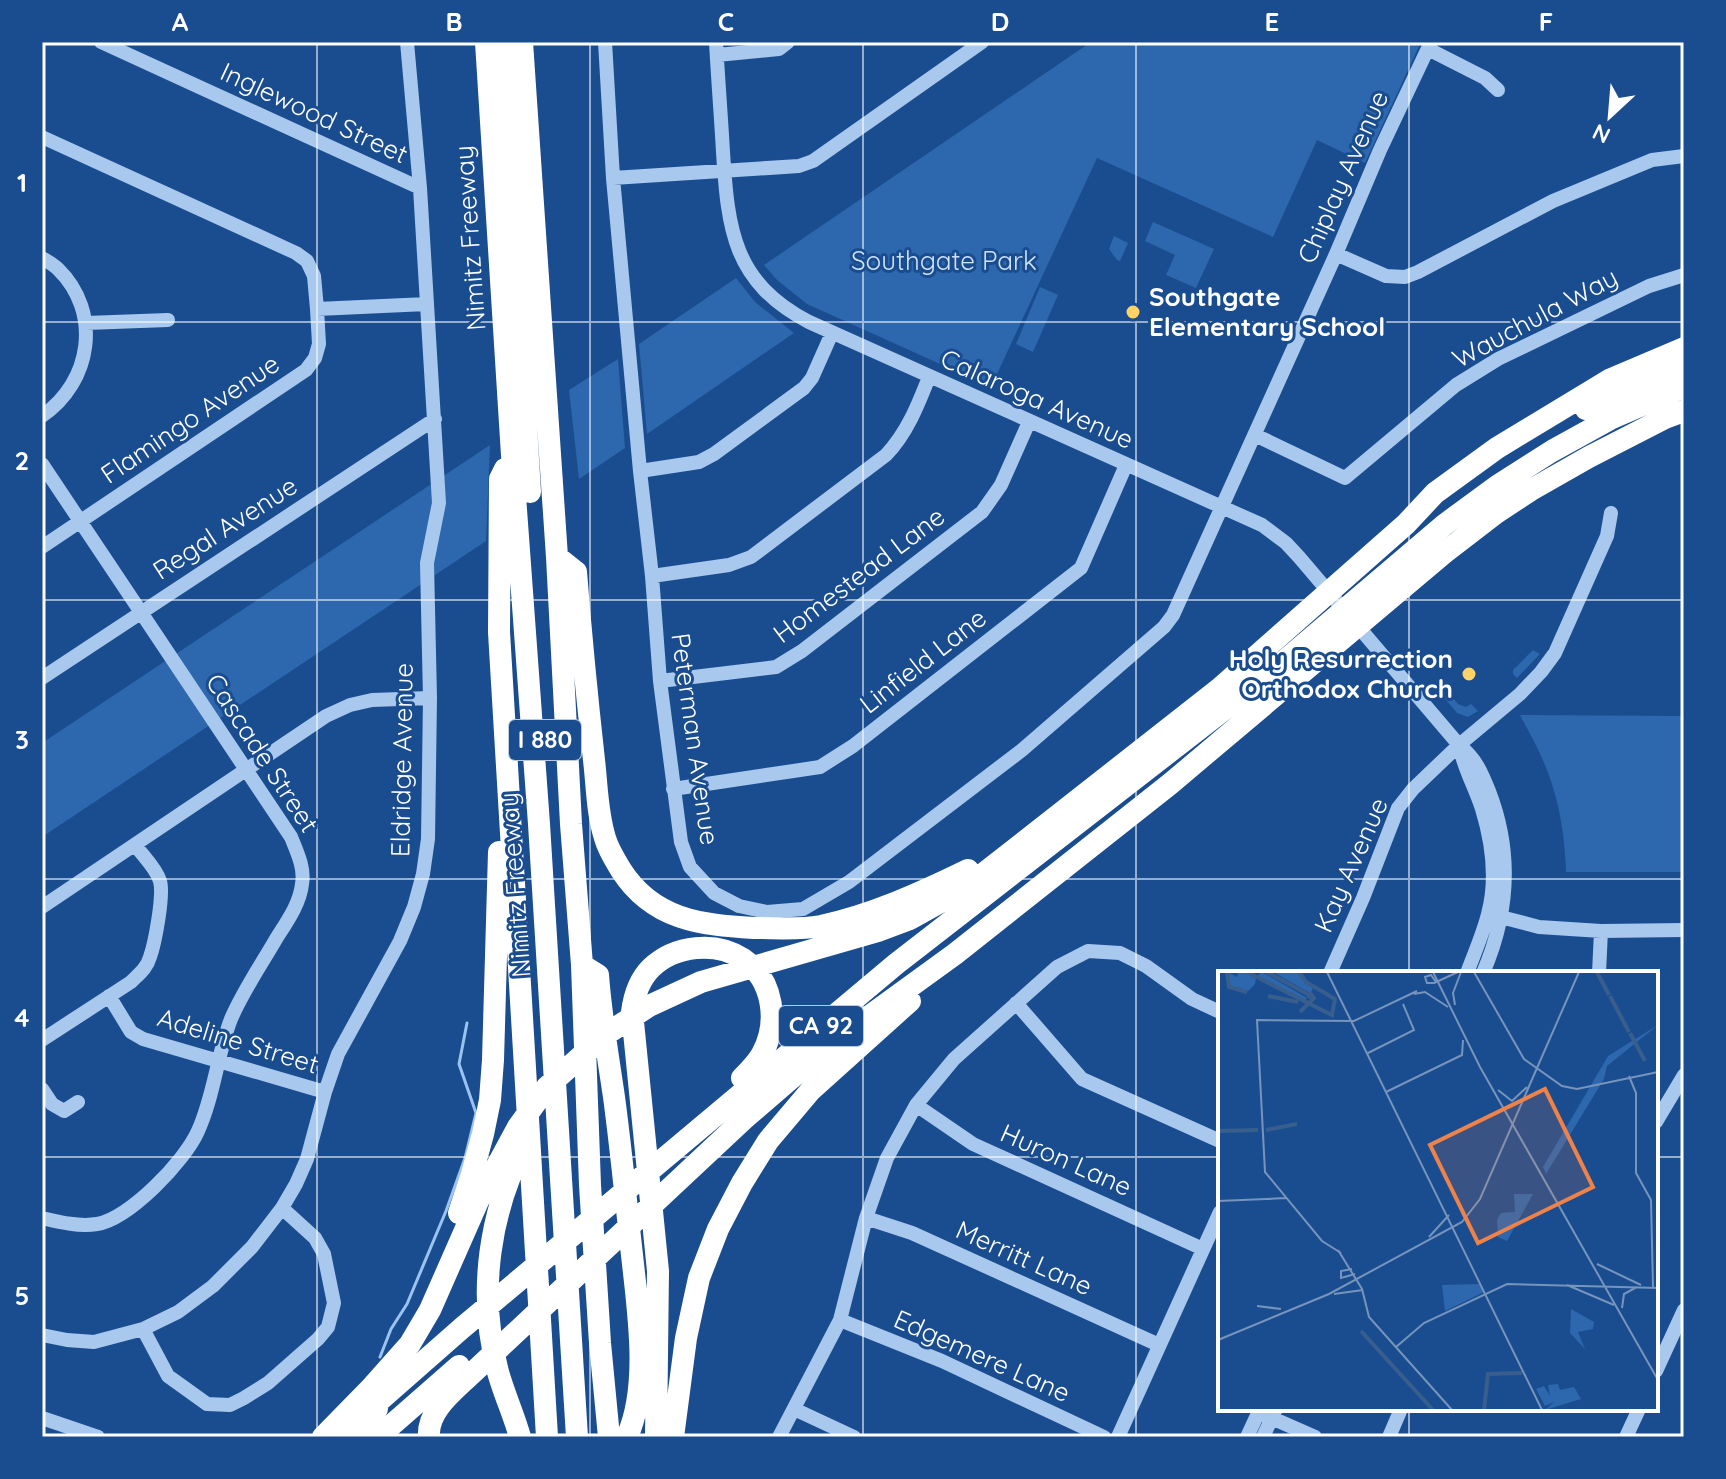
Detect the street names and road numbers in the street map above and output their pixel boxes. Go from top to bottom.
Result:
street label: Inglewood Street [215,55,413,170]
street label: Chiplay Avenue [1290,85,1395,268]
street label: Nimitz Freeway [447,144,492,332]
street label: Wauchula Way [1446,260,1623,375]
street label: Calaroga Avenue [936,341,1139,456]
street label: Flamingo Avenue [94,347,285,490]
street label: Regal Avenue [146,469,303,587]
street label: Homestead Lane [766,499,951,650]
street label: Linfield Lane [853,601,993,720]
street label: Peterman Avenue [664,631,727,847]
street label: Eldridge Avenue [383,663,420,857]
street label: Cascade Street [199,667,326,838]
road number: I 880 [509,720,581,760]
street label: Nimitz Freeway [492,791,537,979]
street label: Kay Avenue [1306,792,1395,937]
street label: Adeline Street [154,1000,323,1081]
road number: CA 92 [779,1006,863,1046]
street label: Huron Lane [996,1116,1137,1203]
street label: Merritt Lane [951,1213,1098,1302]
street label: Edgemere Lane [889,1302,1076,1409]

